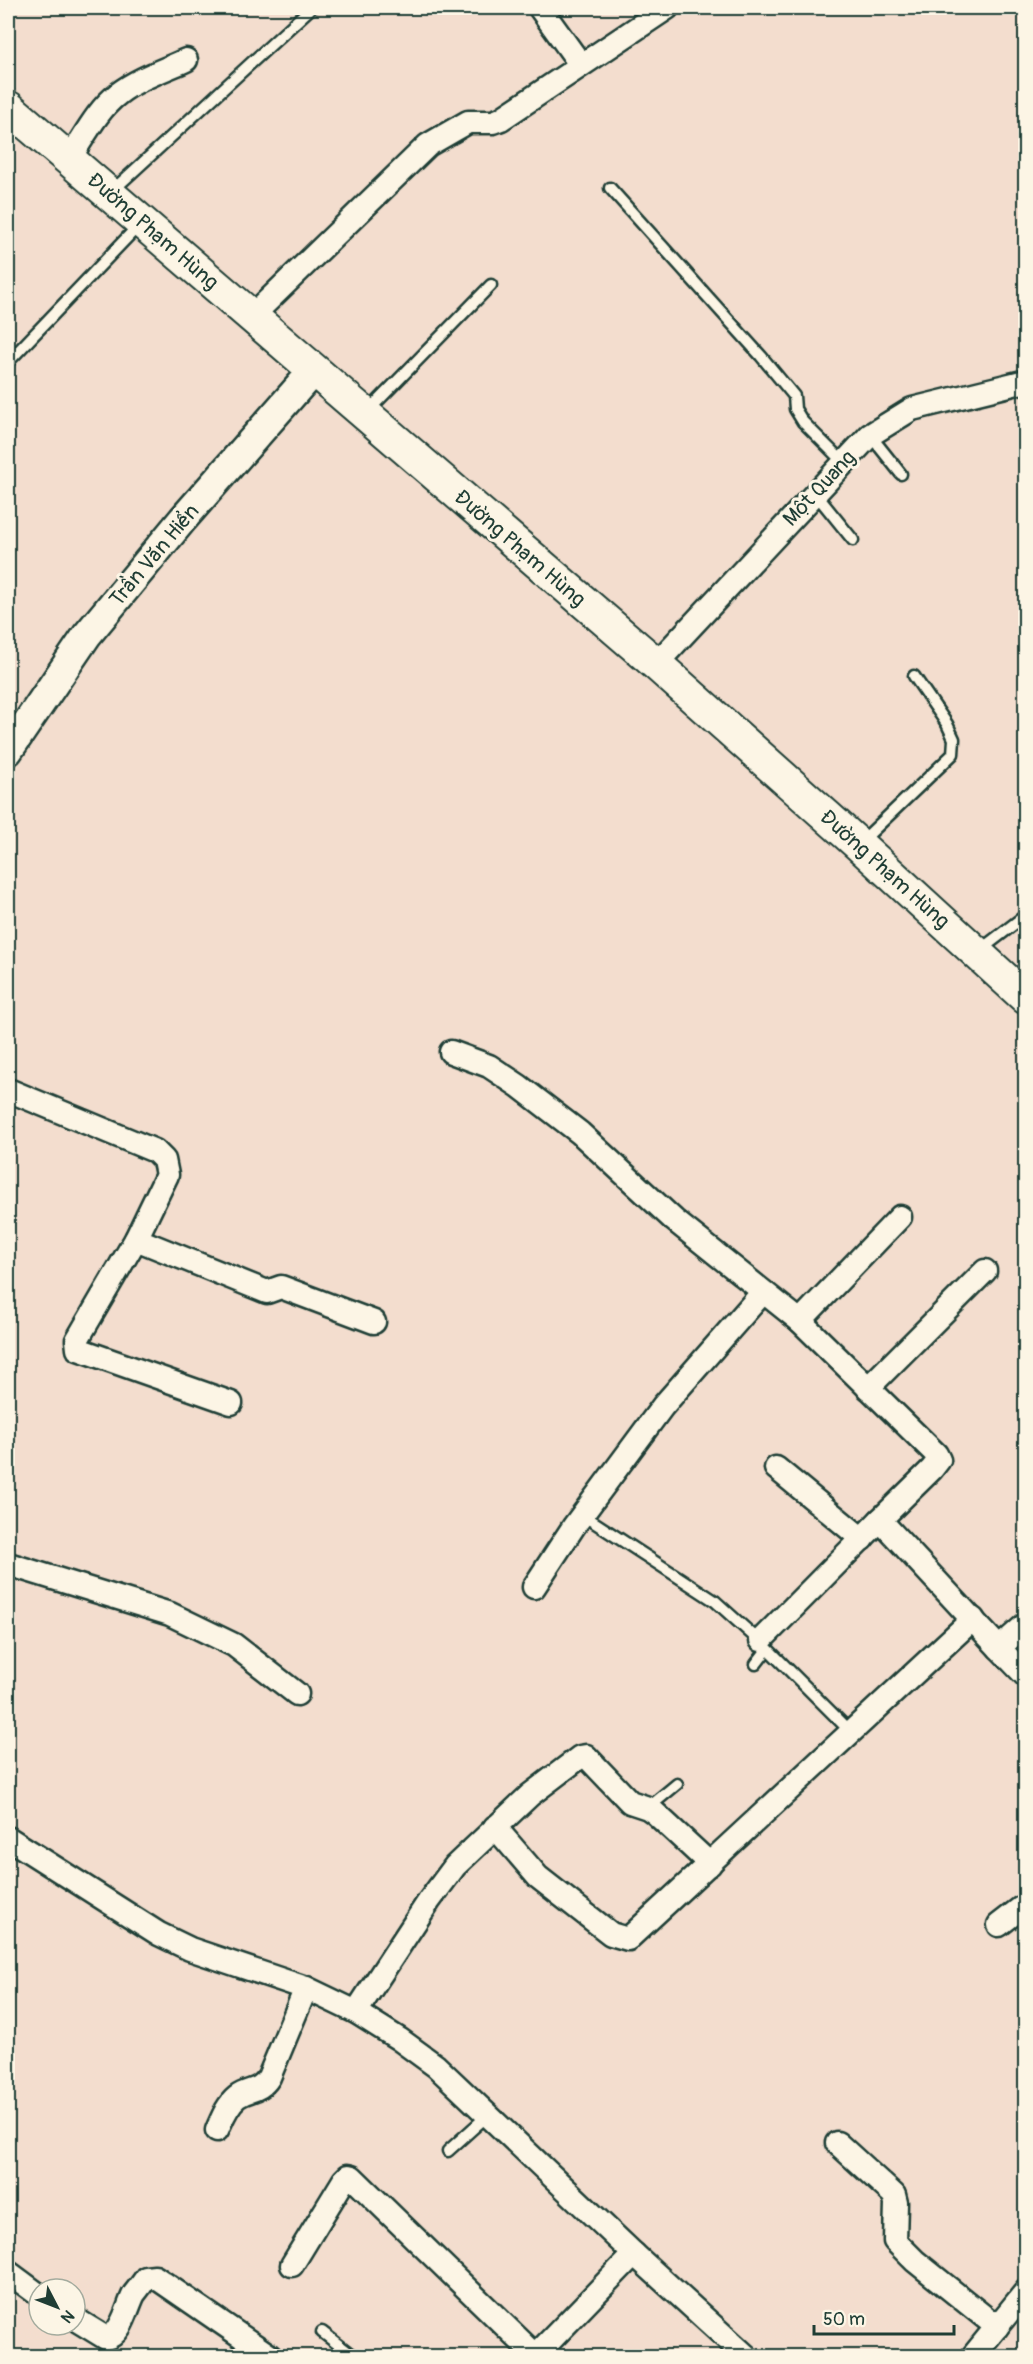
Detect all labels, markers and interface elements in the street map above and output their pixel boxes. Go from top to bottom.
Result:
street label: Đường Phạm Hùng [81,167,224,296]
street label: Một Quang [777,445,862,532]
street label: Đường Phạm Hùng [448,484,591,613]
street label: Trần Văn Hiển [103,498,205,612]
street label: Đường Phạm Hùng [814,804,955,935]
north arrow [27,2277,87,2337]
scale bar [814,2298,954,2336]
text: N [56,2306,78,2327]
text: 50 m [823,2308,865,2331]

